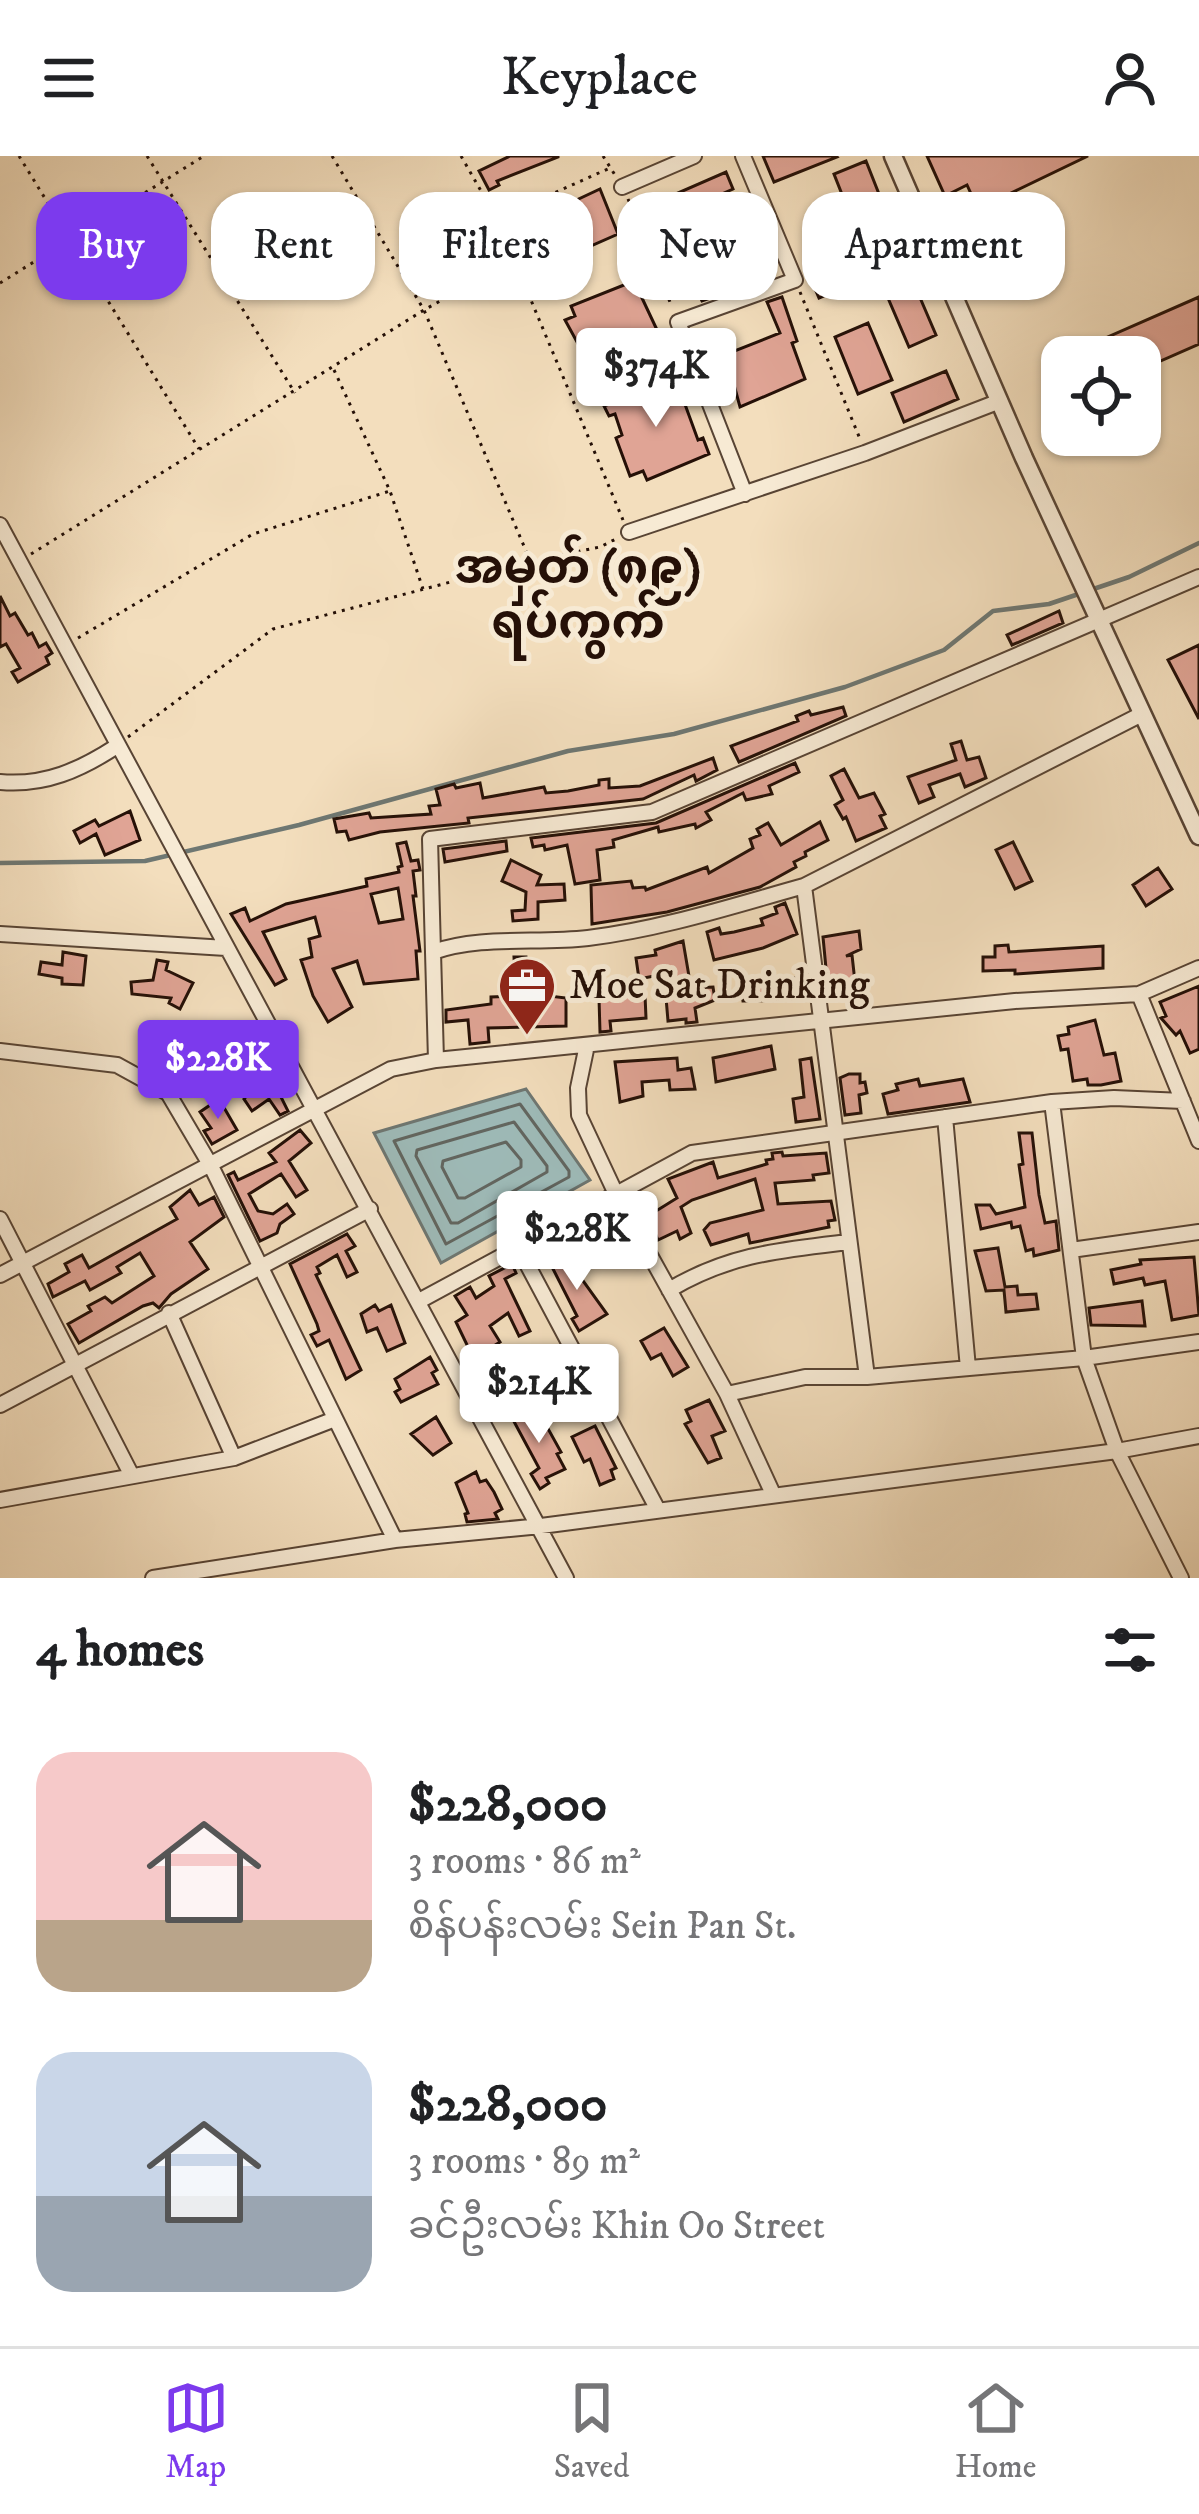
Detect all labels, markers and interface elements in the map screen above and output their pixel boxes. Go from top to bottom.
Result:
icon: menu [36,45,102,111]
text: Keyplace [501,45,698,112]
icon: person [1097,45,1163,111]
chip: Buy [36,192,187,300]
chip: Rent [211,192,375,300]
chip: Filters [399,192,593,300]
chip: New [617,192,778,300]
chip: Apartment [802,192,1065,300]
pin: $374K [572,328,740,430]
map controls [1041,336,1161,456]
button: locate [1041,336,1161,456]
text: $374K [603,342,709,391]
district label: အမှတ် (၈၉) ရပ်ကွက် [455,534,701,661]
office icon: Moe Sat Drinking [496,955,558,1037]
place label: Moe Sat Drinking [569,960,870,1012]
pin: $228K [134,1020,302,1122]
text: $228K [165,1034,271,1083]
pin: $228K [493,1191,661,1293]
text: $228K [524,1205,630,1254]
pin: $214K [455,1344,623,1446]
text: $214K [487,1358,591,1407]
icon: filters [1097,1617,1163,1683]
text: 4 homes [36,1618,204,1682]
text: $228,000 [408,1773,608,1837]
icon: home [132,1800,276,1944]
text: 3 rooms · 86 m² [408,1837,641,1886]
text: စိန်ပန်းလမ်း Sein Pan St. [408,1902,796,1951]
text: $228,000 [408,2073,608,2137]
icon: home [132,2100,276,2244]
text: 3 rooms · 89 m² [408,2137,640,2186]
text: ခင်ဦးလမ်း Khin Oo Street [408,2202,825,2251]
tab: Map [163,2375,229,2488]
tab: Saved [554,2375,630,2488]
tab: Home [955,2375,1036,2488]

